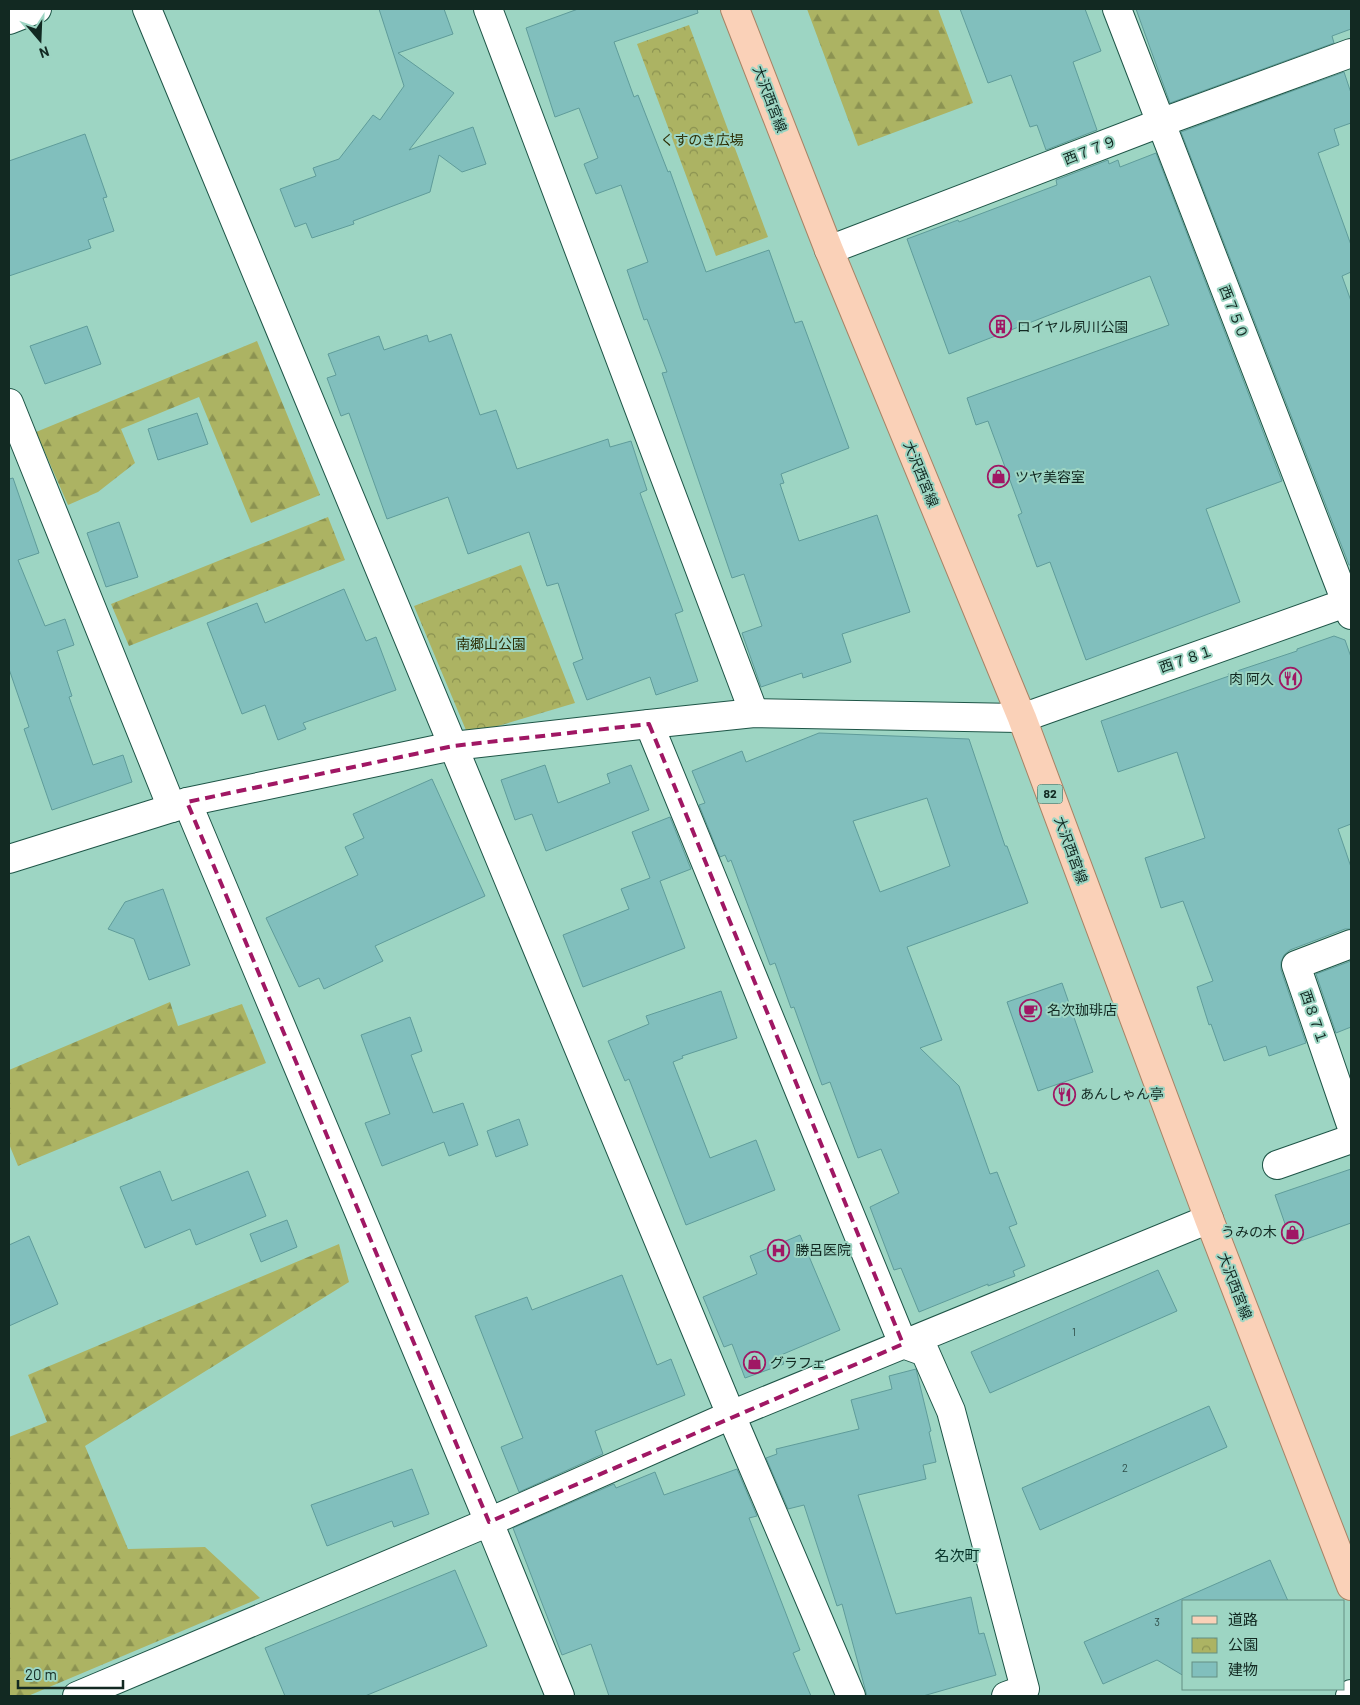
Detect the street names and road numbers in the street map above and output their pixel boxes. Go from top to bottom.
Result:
street label: 大沢西宮線 [750,63,791,135]
street label: 西７７９ [1061,132,1119,168]
street label: 西７５０ [1216,283,1252,341]
street label: 大沢西宮線 [900,438,942,509]
street label: 西７８１ [1157,641,1215,676]
road number: 82 [1038,784,1062,804]
street label: 大沢西宮線 [1052,814,1091,886]
street label: 西８７１ [1297,988,1332,1046]
street label: 大沢西宮線 [1215,1250,1256,1322]

